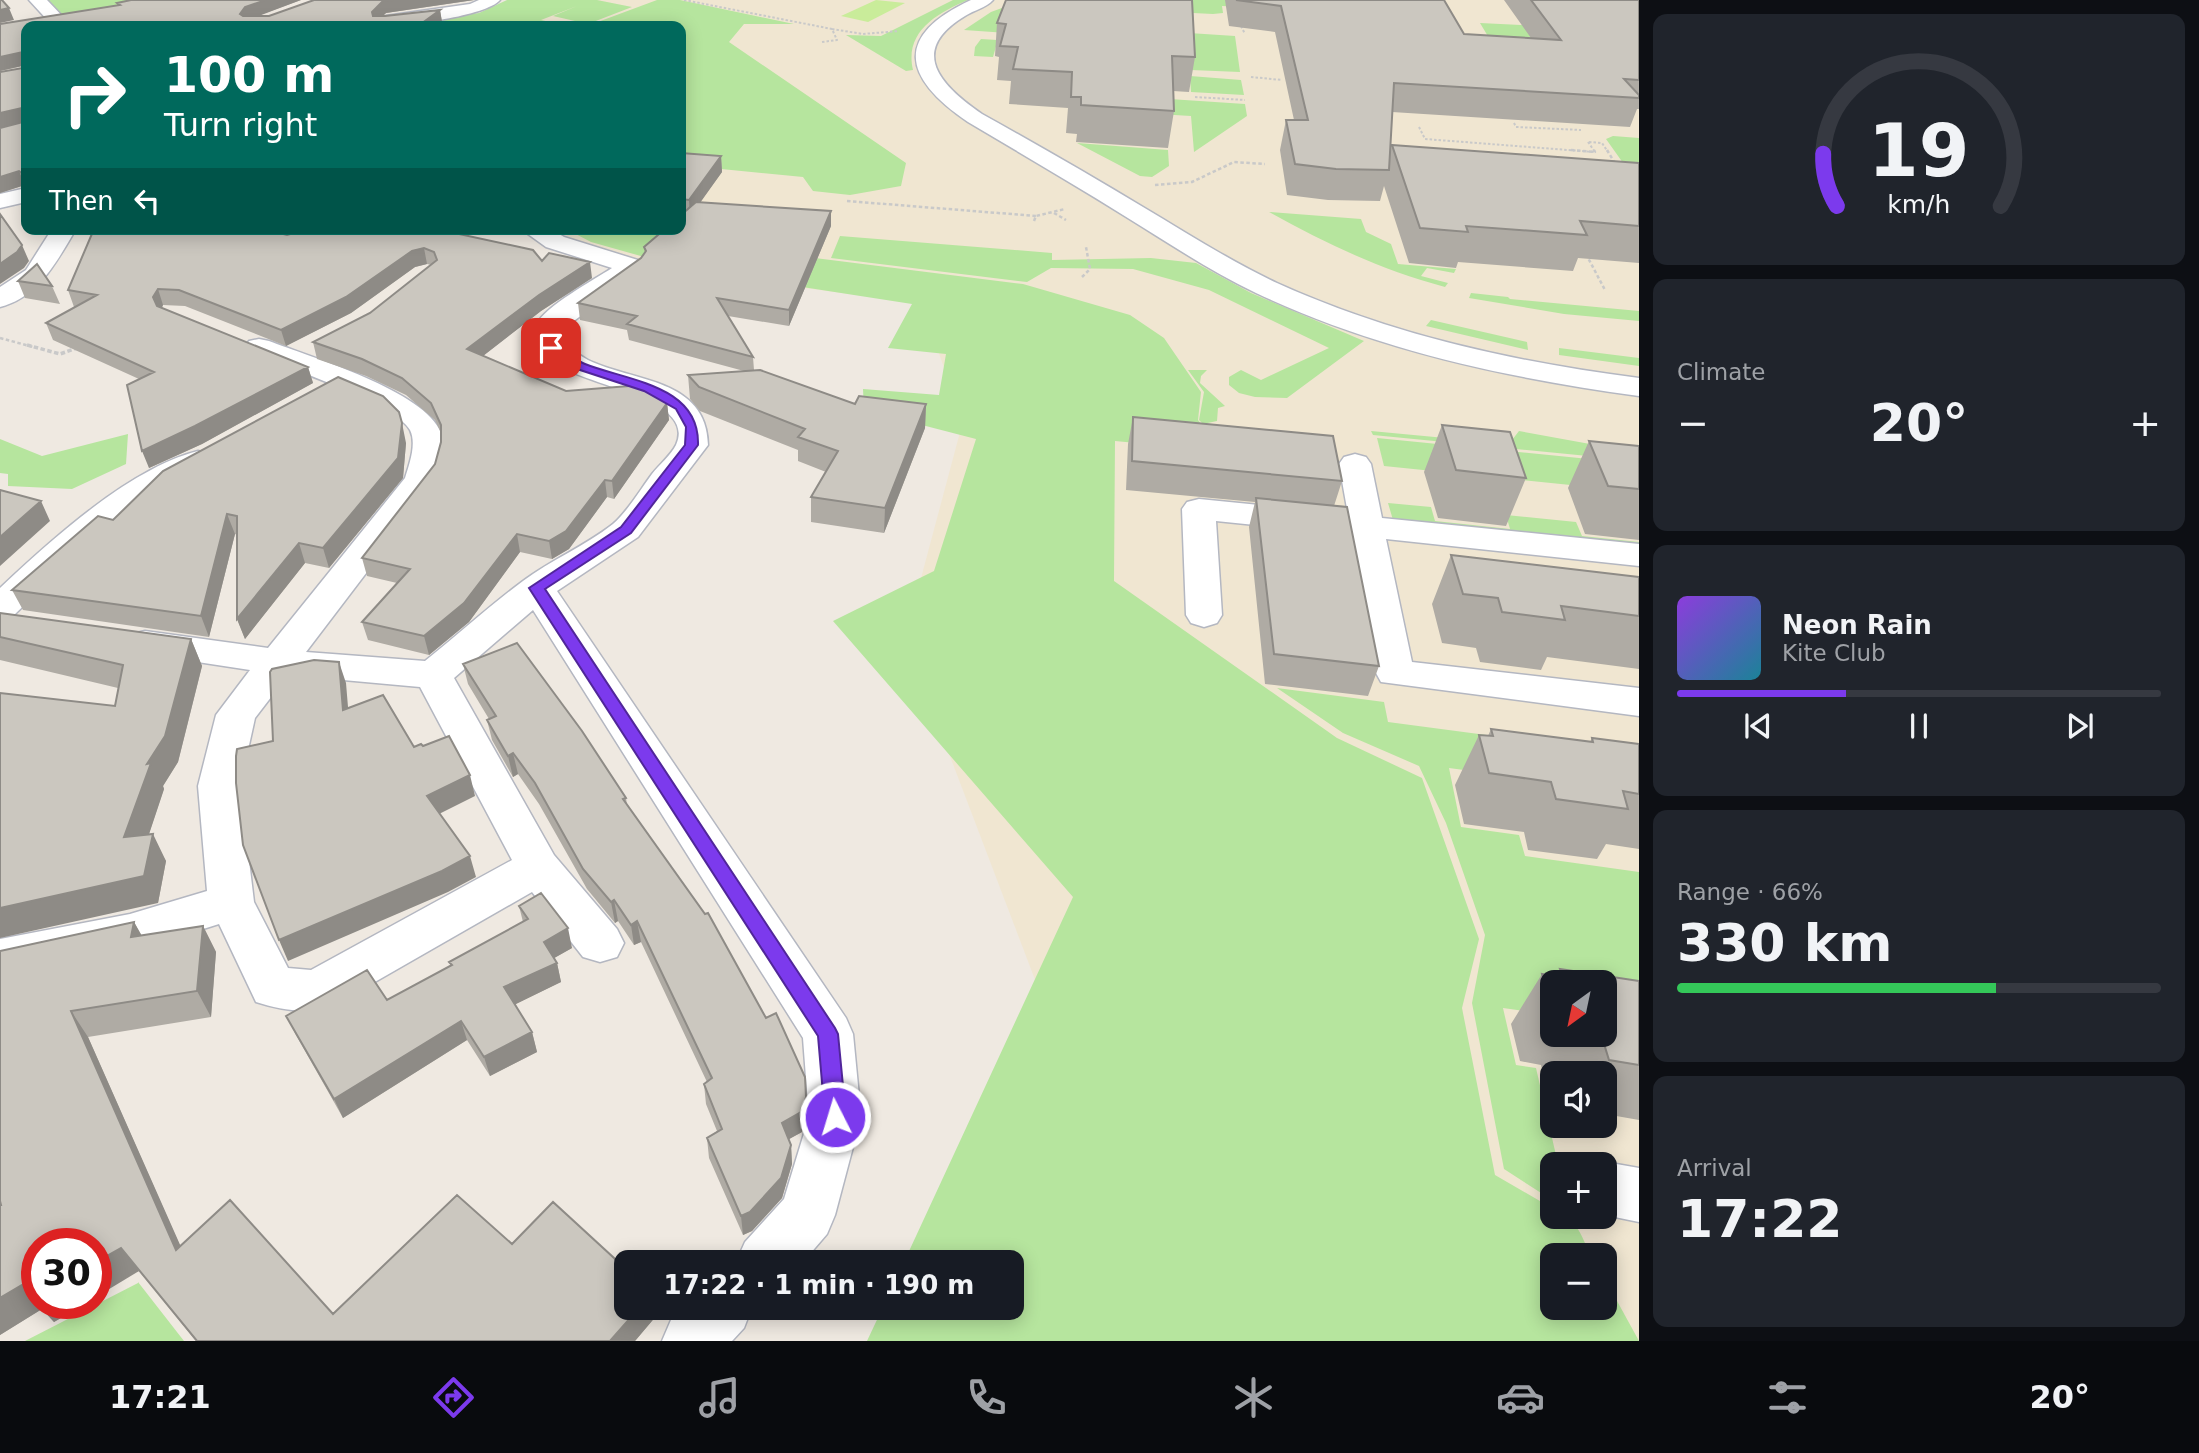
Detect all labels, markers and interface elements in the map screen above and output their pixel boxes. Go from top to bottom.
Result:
text: 100 m [164,47,334,104]
icon: right [49,49,140,140]
text: Turn right [164,106,317,144]
text: 19 [1868,108,1970,193]
icon: left [128,182,166,220]
text: Then [49,186,114,216]
text: km/h [1887,190,1951,219]
pin [521,318,581,378]
icon: arrive [532,329,570,367]
text: Climate [1677,359,1766,385]
text: 20° [1870,393,1968,453]
text: − [1677,401,1709,445]
text: + [2129,401,2161,445]
text: Neon Rain [1782,610,1932,640]
text: Kite Club [1782,640,1886,666]
icon: previous [1739,707,1777,745]
icon: pause [1900,707,1938,745]
icon: next [2061,707,2099,745]
text: Range · 66% [1677,879,1823,905]
text: 330 km [1677,913,1892,973]
north arrow [1540,970,1617,1046]
map controls [1540,970,1617,1320]
button: sound [1540,1061,1617,1138]
position arrow [798,1080,872,1154]
button: + [1540,1152,1617,1229]
text: Arrival [1677,1155,1752,1181]
text: 17:22 [1677,1189,1843,1249]
speed limit sign: 30 [21,1228,112,1319]
button: − [1540,1243,1617,1320]
text: 17:22 · 1 min · 190 m [664,1270,974,1300]
icon: directions [429,1373,478,1422]
icon: music [695,1373,744,1422]
icon: phone [962,1373,1011,1422]
icon: climate [1229,1373,1278,1422]
icon: car [1496,1373,1545,1422]
icon: filters [1763,1373,1812,1422]
text: 17:21 [109,1378,211,1416]
text: 20° [2029,1378,2090,1416]

